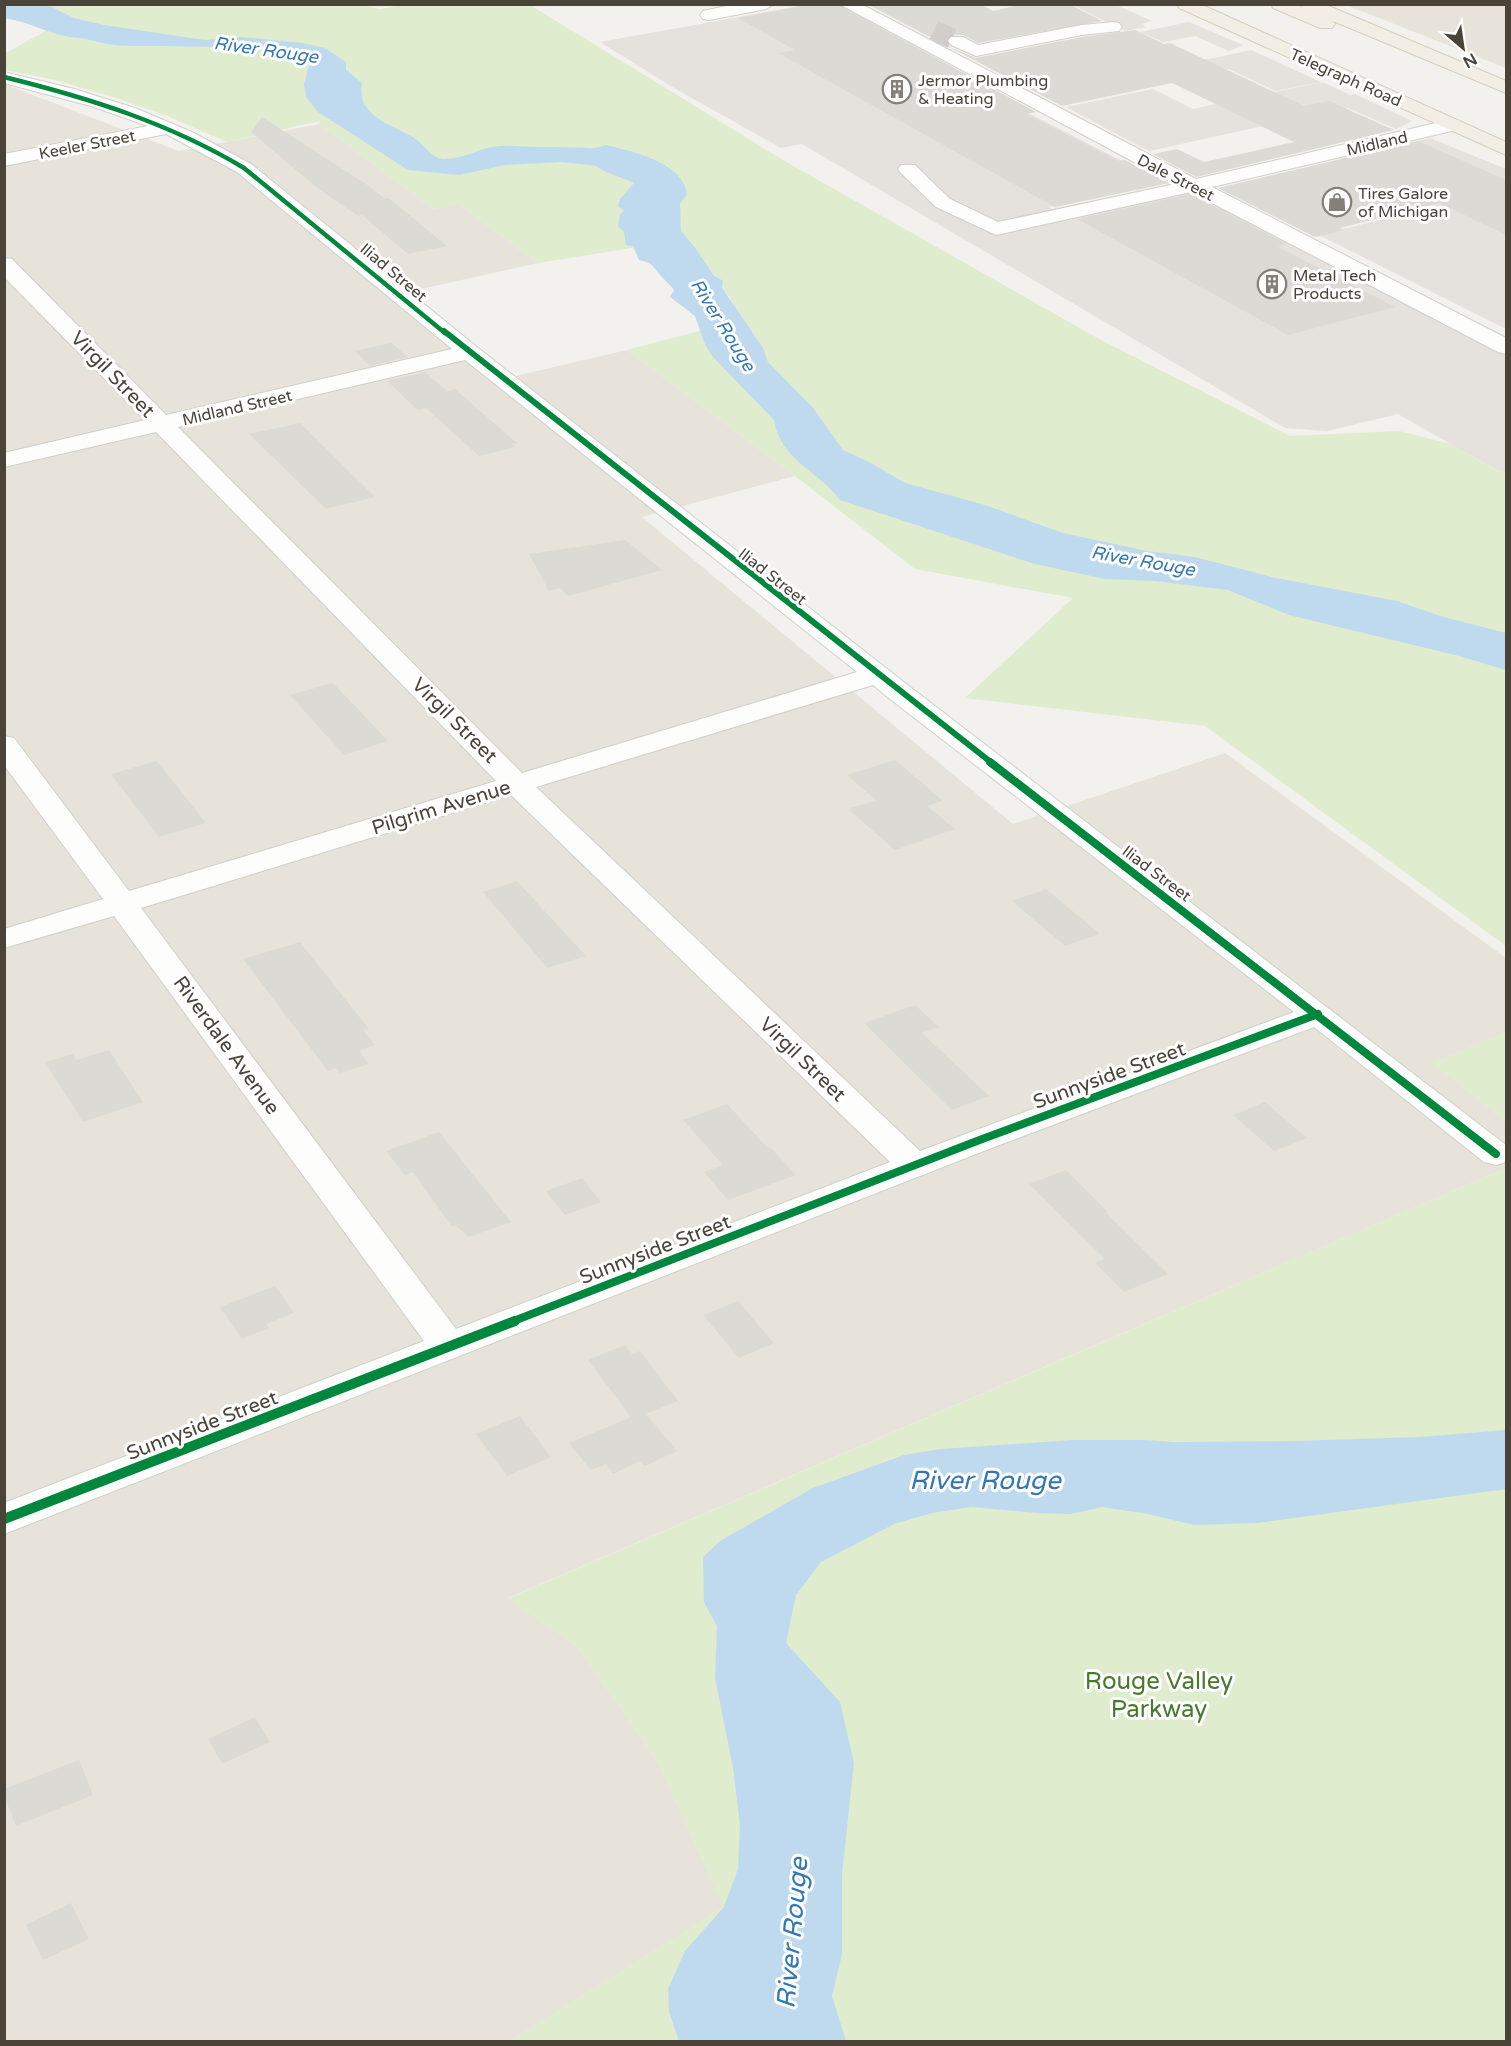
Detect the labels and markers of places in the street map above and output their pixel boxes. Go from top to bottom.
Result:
place label: Jermor Plumbing & Heating [918,71,1048,109]
building icon: Jermor Plumbing & Heating [881,73,913,105]
place label: Tires Galore of Michigan [1358,184,1448,222]
shop icon: Tires Galore of Michigan [1321,186,1353,218]
place label: Metal Tech Products [1293,266,1377,304]
building icon: Metal Tech Products [1256,268,1288,300]

